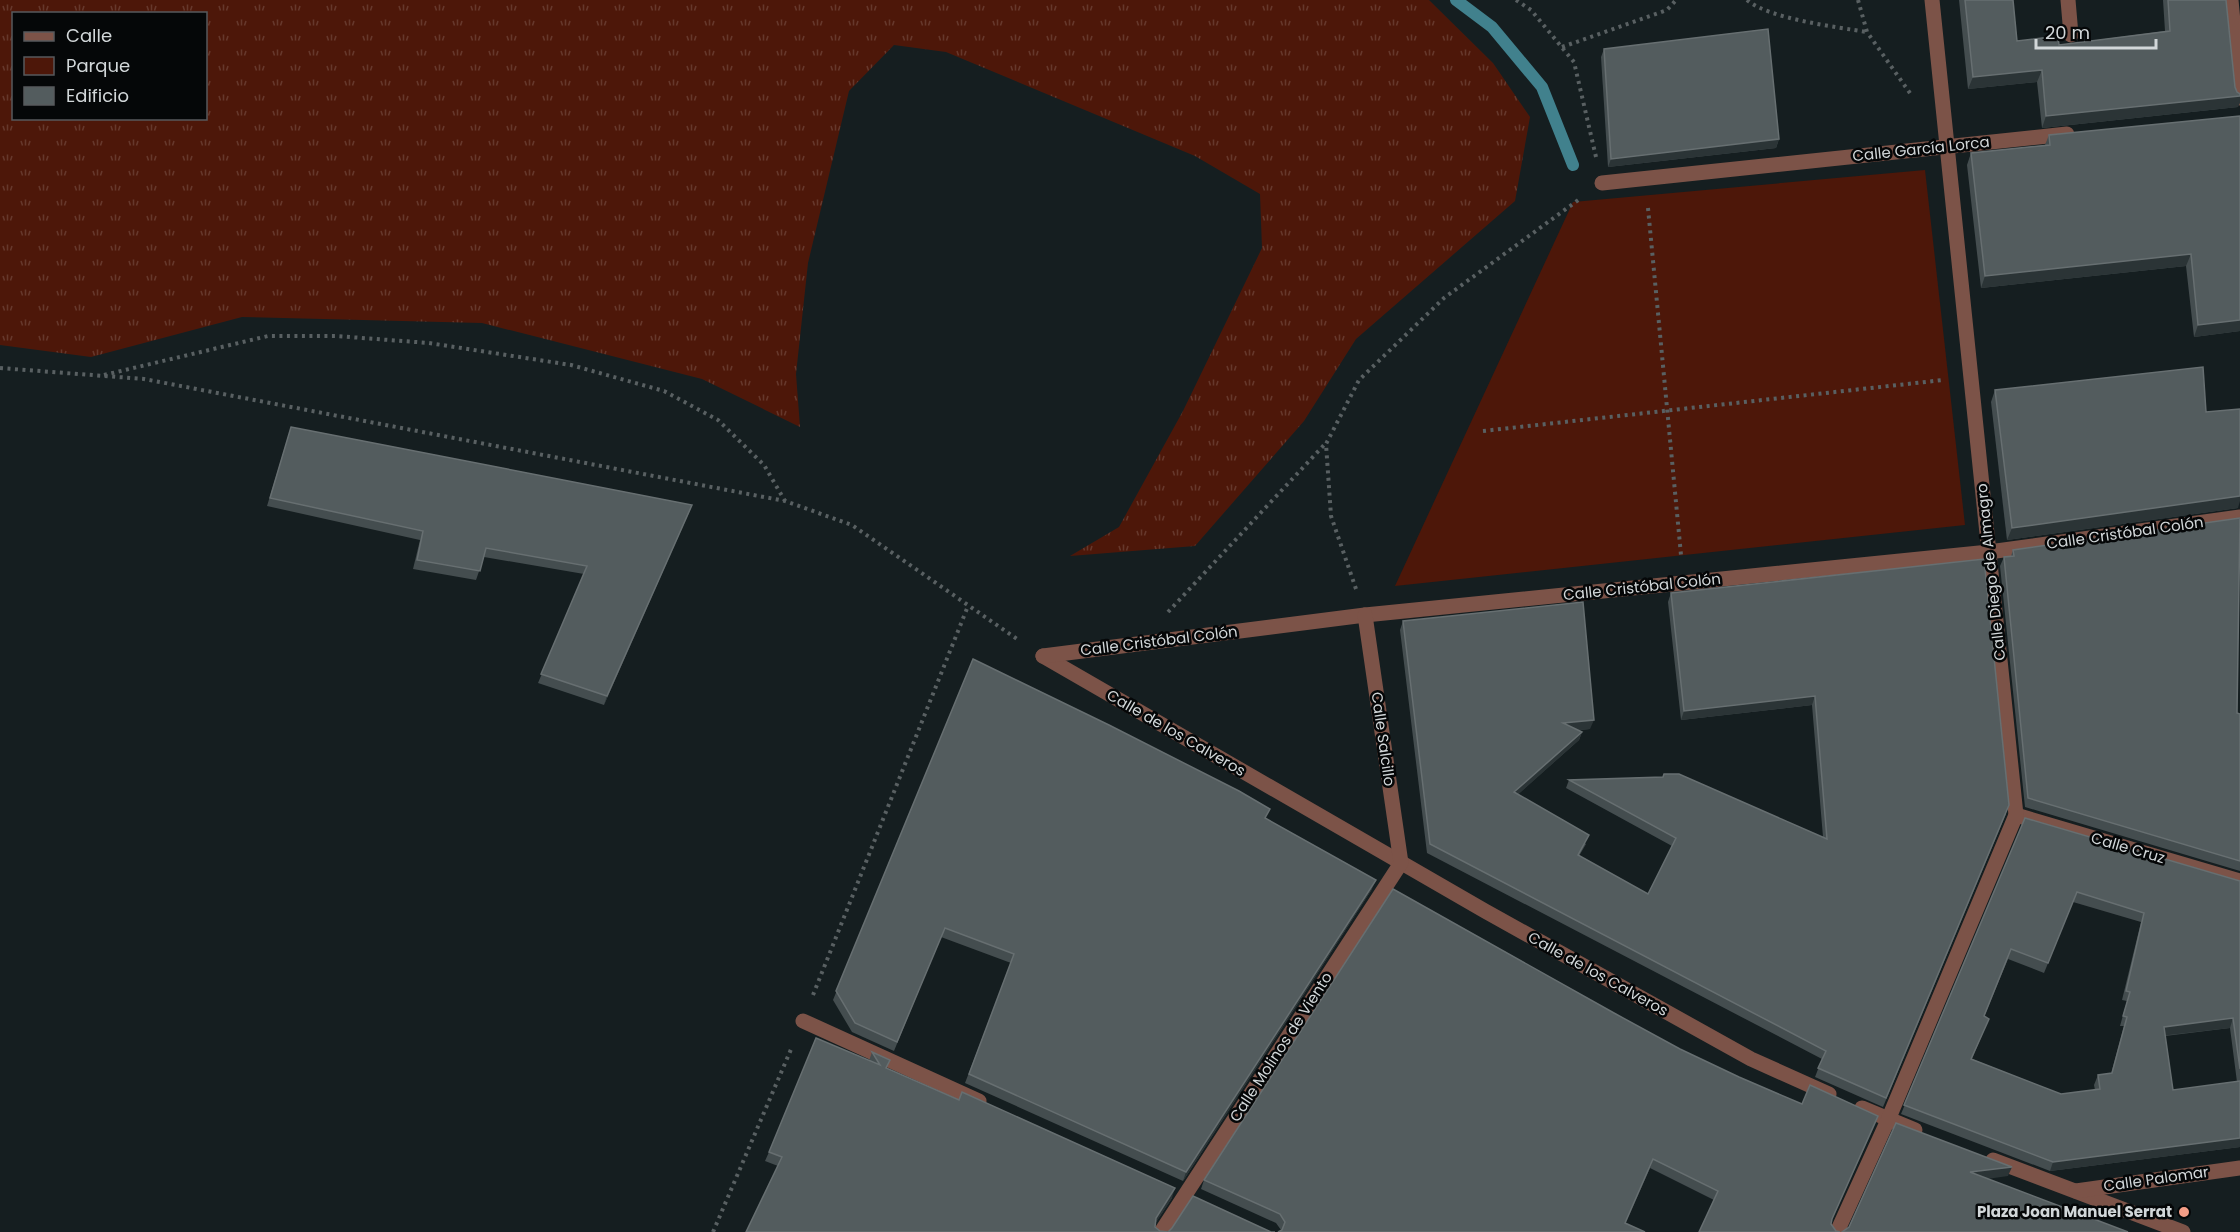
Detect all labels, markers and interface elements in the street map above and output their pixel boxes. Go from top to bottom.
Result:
legend [12,12,207,120]
scale bar [2036,12,2156,50]
text: 20 m [2045,20,2090,45]
text: Calle [66,23,112,48]
text: Parque [66,53,130,78]
text: Edificio [66,83,129,108]
street label: Calle García Lorca [1851,131,1991,166]
street label: Calle Diego de Almagro [1971,482,2010,662]
street label: Calle Cristóbal Colón [2045,511,2205,554]
street label: Calle Cristóbal Colón [1562,568,1722,605]
street label: Calle Cristóbal Colón [1079,620,1239,661]
street label: Calle de los Calveros [1103,684,1250,781]
street label: Calle Salcillo [1366,691,1400,787]
street label: Calle Cruz [2089,827,2168,868]
street label: Calle de los Calveros [1524,926,1672,1021]
street label: Calle Molinos de Viento [1224,968,1337,1126]
street label: Calle Palomar [2102,1161,2210,1196]
place label: Plaza Joan Manuel Serrat [1977,1201,2172,1222]
marker: Plaza Joan Manuel Serrat [2177,1205,2191,1219]

